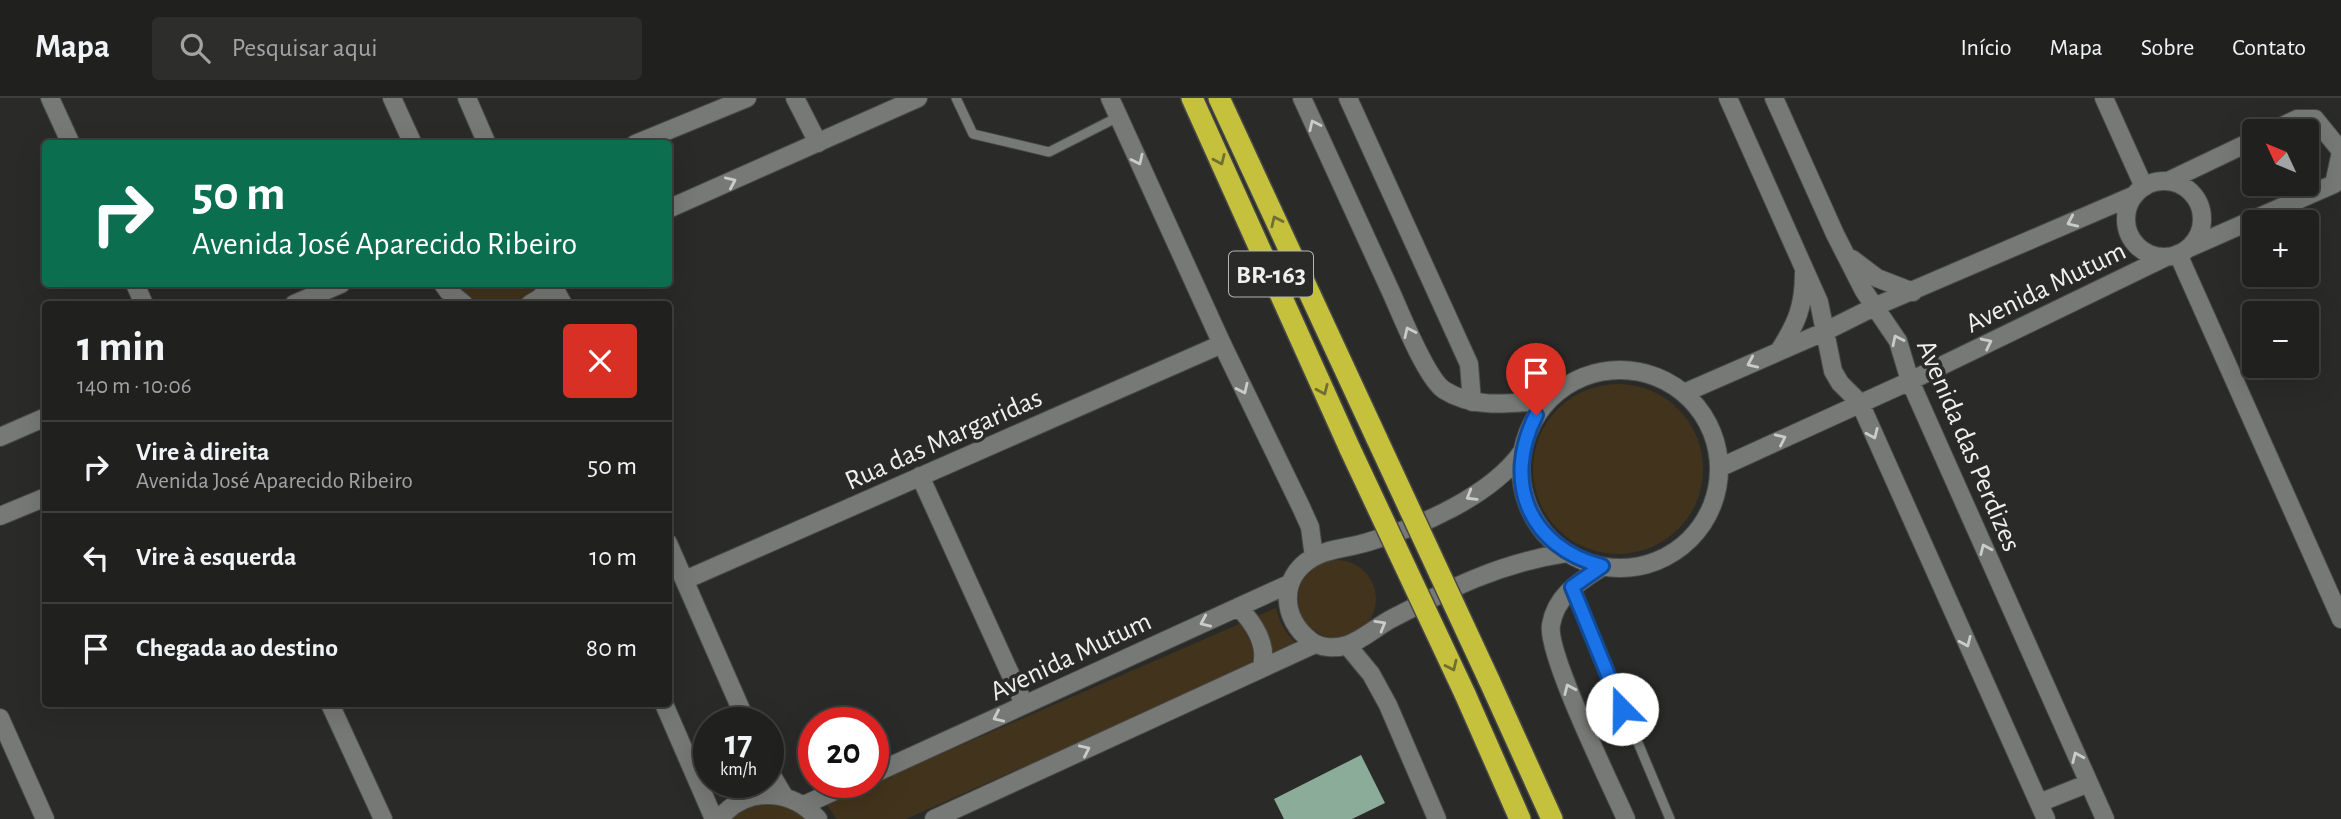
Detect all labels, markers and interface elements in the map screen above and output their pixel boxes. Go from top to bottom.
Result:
search box [152,17,642,80]
icon: search [176,29,214,67]
text: Mapa [35,31,110,64]
text: Pesquisar aqui [232,35,378,61]
text: Início [1960,36,2012,60]
text: Mapa [2050,36,2103,60]
text: Sobre [2141,36,2194,60]
text: Contato [2232,36,2306,60]
north arrow [2242,119,2319,196]
map controls [2242,119,2319,378]
one-way arrow [1309,120,1323,132]
one-way arrow [1130,153,1144,165]
one-way arrow [1212,153,1226,165]
icon: right [77,168,168,259]
text: 50 m [192,170,286,219]
one-way arrow [724,176,736,190]
button: + [2242,210,2319,287]
one-way arrow [2067,214,2079,228]
one-way arrow [1270,216,1284,228]
text: Avenida José Aparecido Ribeiro [192,228,577,260]
street label: Avenida Mutum [1961,237,2130,339]
road number: BR-163 [1229,252,1313,296]
button: − [2242,301,2319,378]
button: close [563,324,637,398]
text: 1 min [77,326,166,368]
one-way arrow [1403,327,1417,339]
one-way arrow [1891,335,1905,347]
street label: Avenida das Perdizes [1911,336,2025,556]
one-way arrow [1980,338,1992,352]
pin [1506,343,1566,415]
icon: arrive [1517,354,1555,392]
one-way arrow [1747,355,1759,369]
text: 140 m · 10:06 [77,375,191,398]
one-way arrow [1235,382,1249,394]
one-way arrow [1315,383,1329,395]
street label: Rua das Margaridas [841,384,1046,496]
one-way arrow [1865,427,1879,439]
one-way arrow [1774,434,1786,448]
text: Vire à direita [136,439,270,465]
icon: right [77,448,115,486]
text: 50 m [587,453,637,479]
text: Avenida José Aparecido Ribeiro [136,470,413,493]
one-way arrow [1465,487,1478,500]
icon: left [77,539,115,577]
text: Vire à esquerda [136,544,297,570]
text: 10 m [589,544,637,570]
one-way arrow [1979,544,1993,556]
street label: Avenida Mutum [986,607,1156,706]
one-way arrow [1199,614,1212,628]
one-way arrow [1374,620,1387,633]
icon: arrive [77,630,115,668]
text: Chegada ao destino [136,635,338,661]
text: 80 m [586,635,637,661]
one-way arrow [1958,635,1972,647]
one-way arrow [1444,659,1458,671]
position arrow [1585,672,1659,746]
one-way arrow [1563,684,1577,697]
speed limit sign: 20 [798,707,889,798]
one-way arrow [992,709,1005,723]
text: 17 [725,726,752,761]
one-way arrow [1078,744,1090,758]
one-way arrow [2071,751,2085,764]
text: km/h [720,761,757,779]

